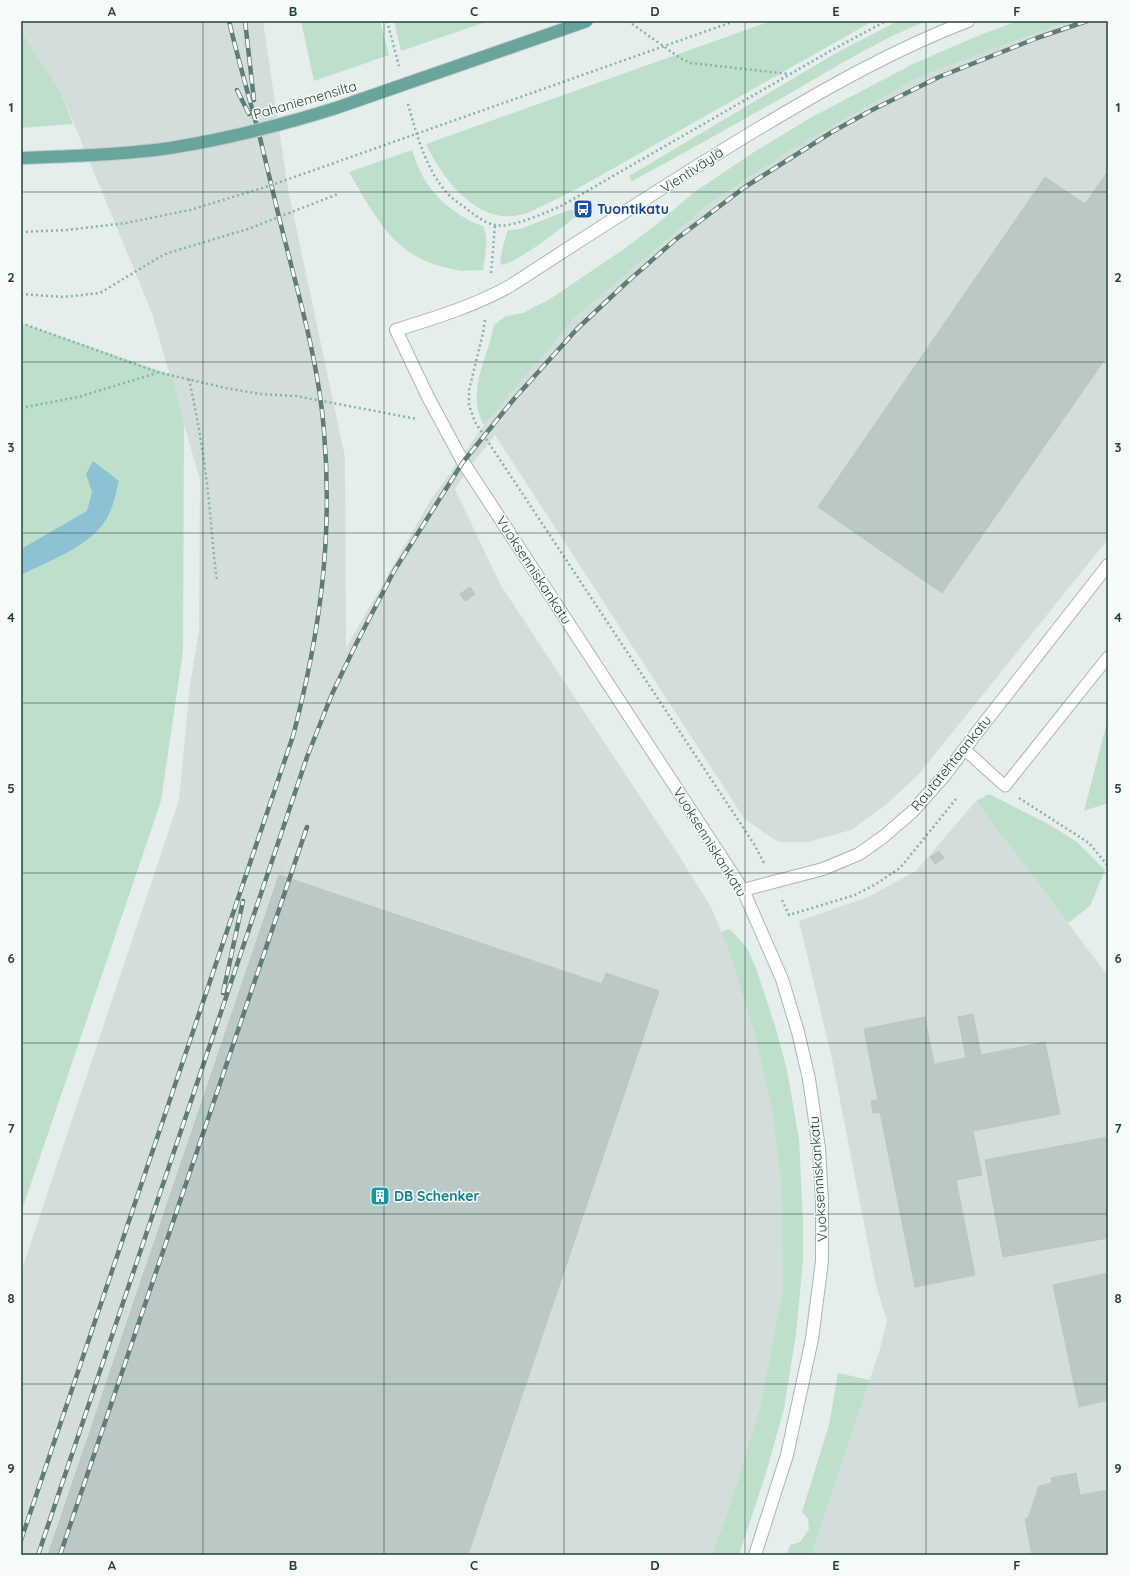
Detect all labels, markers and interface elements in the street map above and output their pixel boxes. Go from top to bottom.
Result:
text: A [108,3,117,19]
text: B [289,3,297,19]
text: C [470,3,478,19]
text: D [650,3,660,19]
text: E [832,3,840,19]
text: F [1013,3,1021,19]
street label: Pahaniemensilta [251,77,359,123]
text: 1 [8,99,14,115]
text: 1 [1115,99,1121,115]
street label: Vientiväylä [657,143,727,197]
bus stop icon: Tuontikatu [572,198,594,220]
place label: Tuontikatu [597,200,669,218]
text: 2 [7,269,15,285]
text: 2 [1114,269,1122,285]
text: 3 [8,439,15,455]
text: 3 [1115,439,1122,455]
street label: Vuoksenniskankatu [492,512,576,628]
text: 4 [7,609,15,625]
text: 4 [1114,609,1122,625]
street label: Rautatehtaankatu [907,711,995,815]
text: 5 [7,780,15,796]
text: 5 [1114,780,1122,796]
street label: Vuoksenniskankatu [669,784,751,900]
text: 6 [7,950,15,966]
text: 6 [1114,950,1122,966]
street label: Vuoksenniskankatu [805,1116,831,1242]
text: 7 [7,1120,15,1136]
text: 7 [1114,1120,1122,1136]
building icon: DB Schenker [369,1185,391,1207]
place label: DB Schenker [394,1187,480,1205]
text: 8 [7,1290,15,1306]
text: 8 [1114,1290,1122,1306]
text: 9 [7,1460,15,1476]
text: 9 [1114,1460,1122,1476]
text: A [108,1557,117,1573]
text: B [289,1557,297,1573]
text: C [470,1557,478,1573]
text: D [650,1557,660,1573]
text: E [832,1557,840,1573]
text: F [1013,1557,1021,1573]

